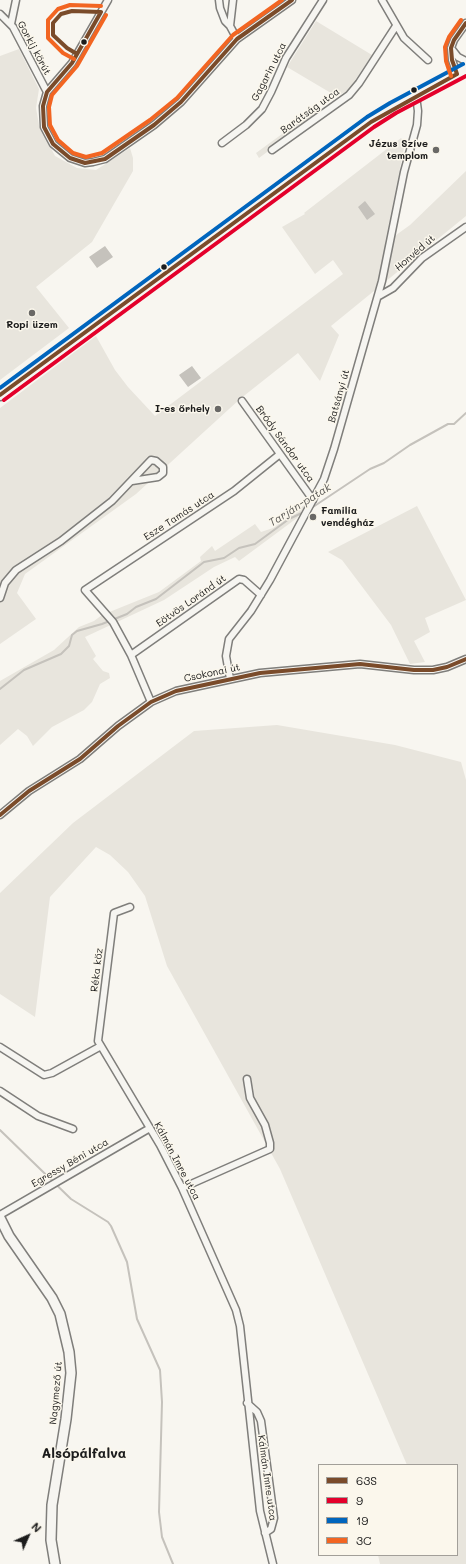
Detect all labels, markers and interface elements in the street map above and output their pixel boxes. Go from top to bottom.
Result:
street label: Gorkij körút [15,19,53,77]
unlabelled marker [79,37,89,47]
street label: Gagarin utca [249,41,289,103]
unlabelled marker [409,85,419,95]
street label: Barátság utca [278,86,342,136]
place label: Jézus Szíve templom [369,138,428,162]
marker: Jézus Szíve templom [431,145,441,155]
street label: Honvéd út [393,232,437,274]
unlabelled marker [159,262,169,272]
marker: Ropi üzem [27,308,37,318]
place label: Ropi üzem [6,319,58,331]
street label: Batsányi út [326,368,352,424]
place label: I-es őrhely [155,403,210,415]
street label: Bródy Sándor utca [253,403,317,485]
marker: I-es őrhely [213,404,223,414]
water label: Tarján-patak [266,481,334,529]
street label: Esze Tamás utca [142,489,216,543]
place label: Familia vendégház [321,505,374,528]
marker: Familia vendégház [308,512,318,522]
street label: Eötvös Loránd út [154,572,228,630]
street label: Csokonai út [183,661,241,685]
street label: Réka köz [88,947,106,993]
street label: Kálmán Imre utca [151,1120,203,1202]
street label: Egressy Béni utca [29,1136,111,1190]
street label: Nagymező út [47,1361,65,1425]
street label: Kálmán Imre utca [255,1434,279,1522]
district label: Alsópálfalva [42,1446,126,1462]
legend [318,1464,458,1556]
text: 63S [356,1472,377,1488]
text: 9 [356,1492,363,1508]
text: 19 [356,1512,368,1528]
north arrow [8,1516,48,1556]
text: N [29,1519,45,1535]
text: 3C [356,1532,372,1548]

